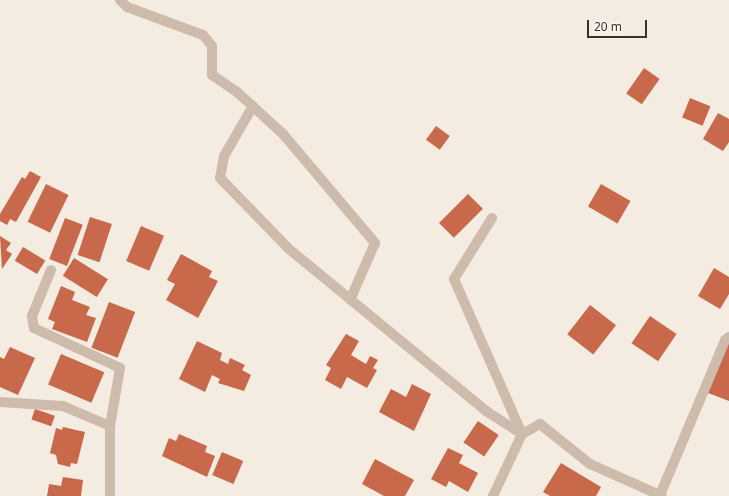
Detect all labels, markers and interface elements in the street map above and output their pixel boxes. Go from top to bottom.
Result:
scale bar [589,12,649,38]
text: 20 m [594,18,622,35]

